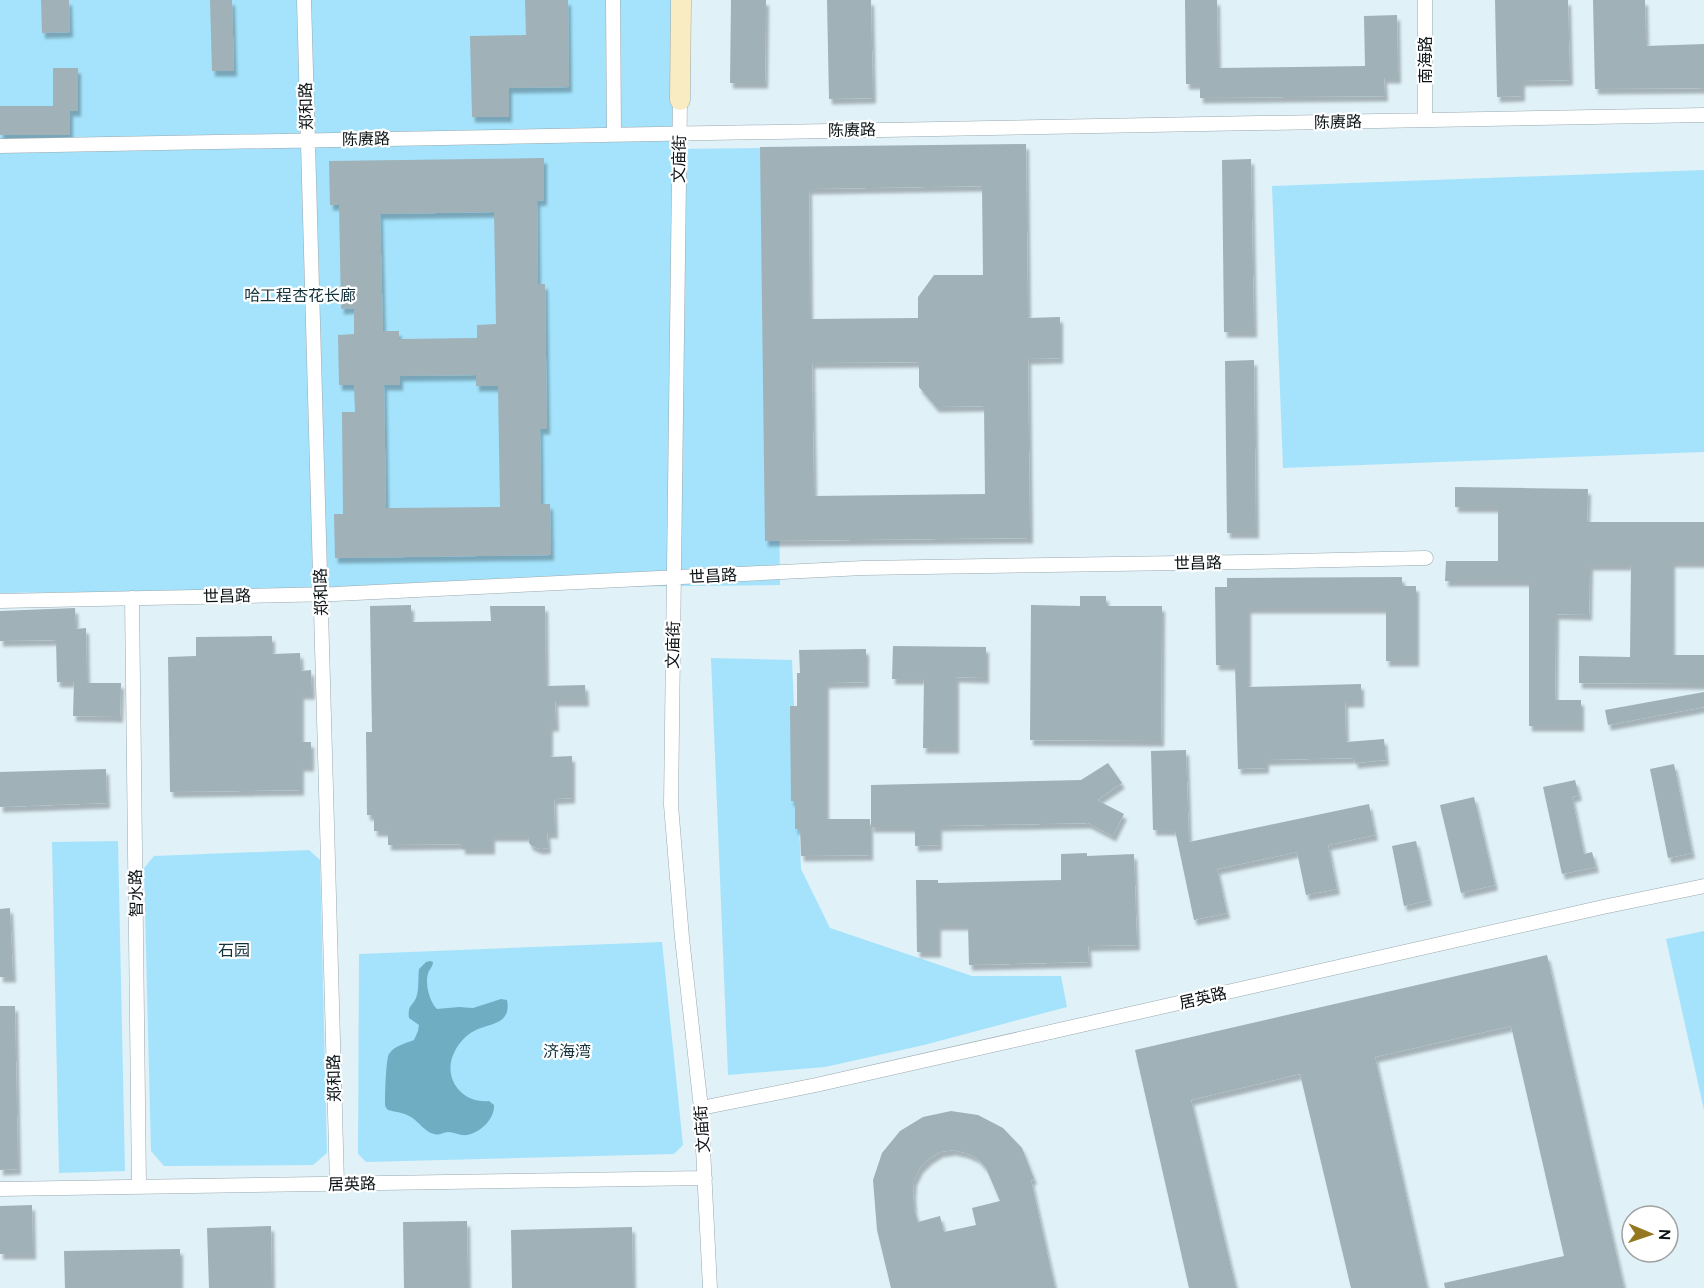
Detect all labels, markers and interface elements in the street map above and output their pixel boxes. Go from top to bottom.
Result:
street label: 南海路 [1416,36,1435,84]
street label: 郑和路 [296,82,316,130]
street label: 陈赓路 [1314,112,1362,132]
street label: 陈赓路 [828,120,876,140]
street label: 陈赓路 [342,129,390,149]
street label: 文庙街 [669,135,689,183]
park label: 哈工程杏花长廊 [244,286,356,305]
street label: 世昌路 [1174,553,1222,573]
street label: 世昌路 [689,565,737,587]
street label: 郑和路 [311,568,331,616]
street label: 世昌路 [203,586,251,606]
street label: 文庙街 [663,621,683,669]
street label: 智水路 [126,869,146,917]
park label: 石园 [218,941,250,960]
street label: 居英路 [1177,983,1229,1013]
park label: 济海湾 [543,1042,591,1061]
street label: 郑和路 [324,1054,344,1102]
street label: 文庙街 [691,1104,713,1154]
street label: 居英路 [328,1174,376,1194]
north arrow [1620,1204,1680,1264]
text: N [1655,1229,1674,1240]

